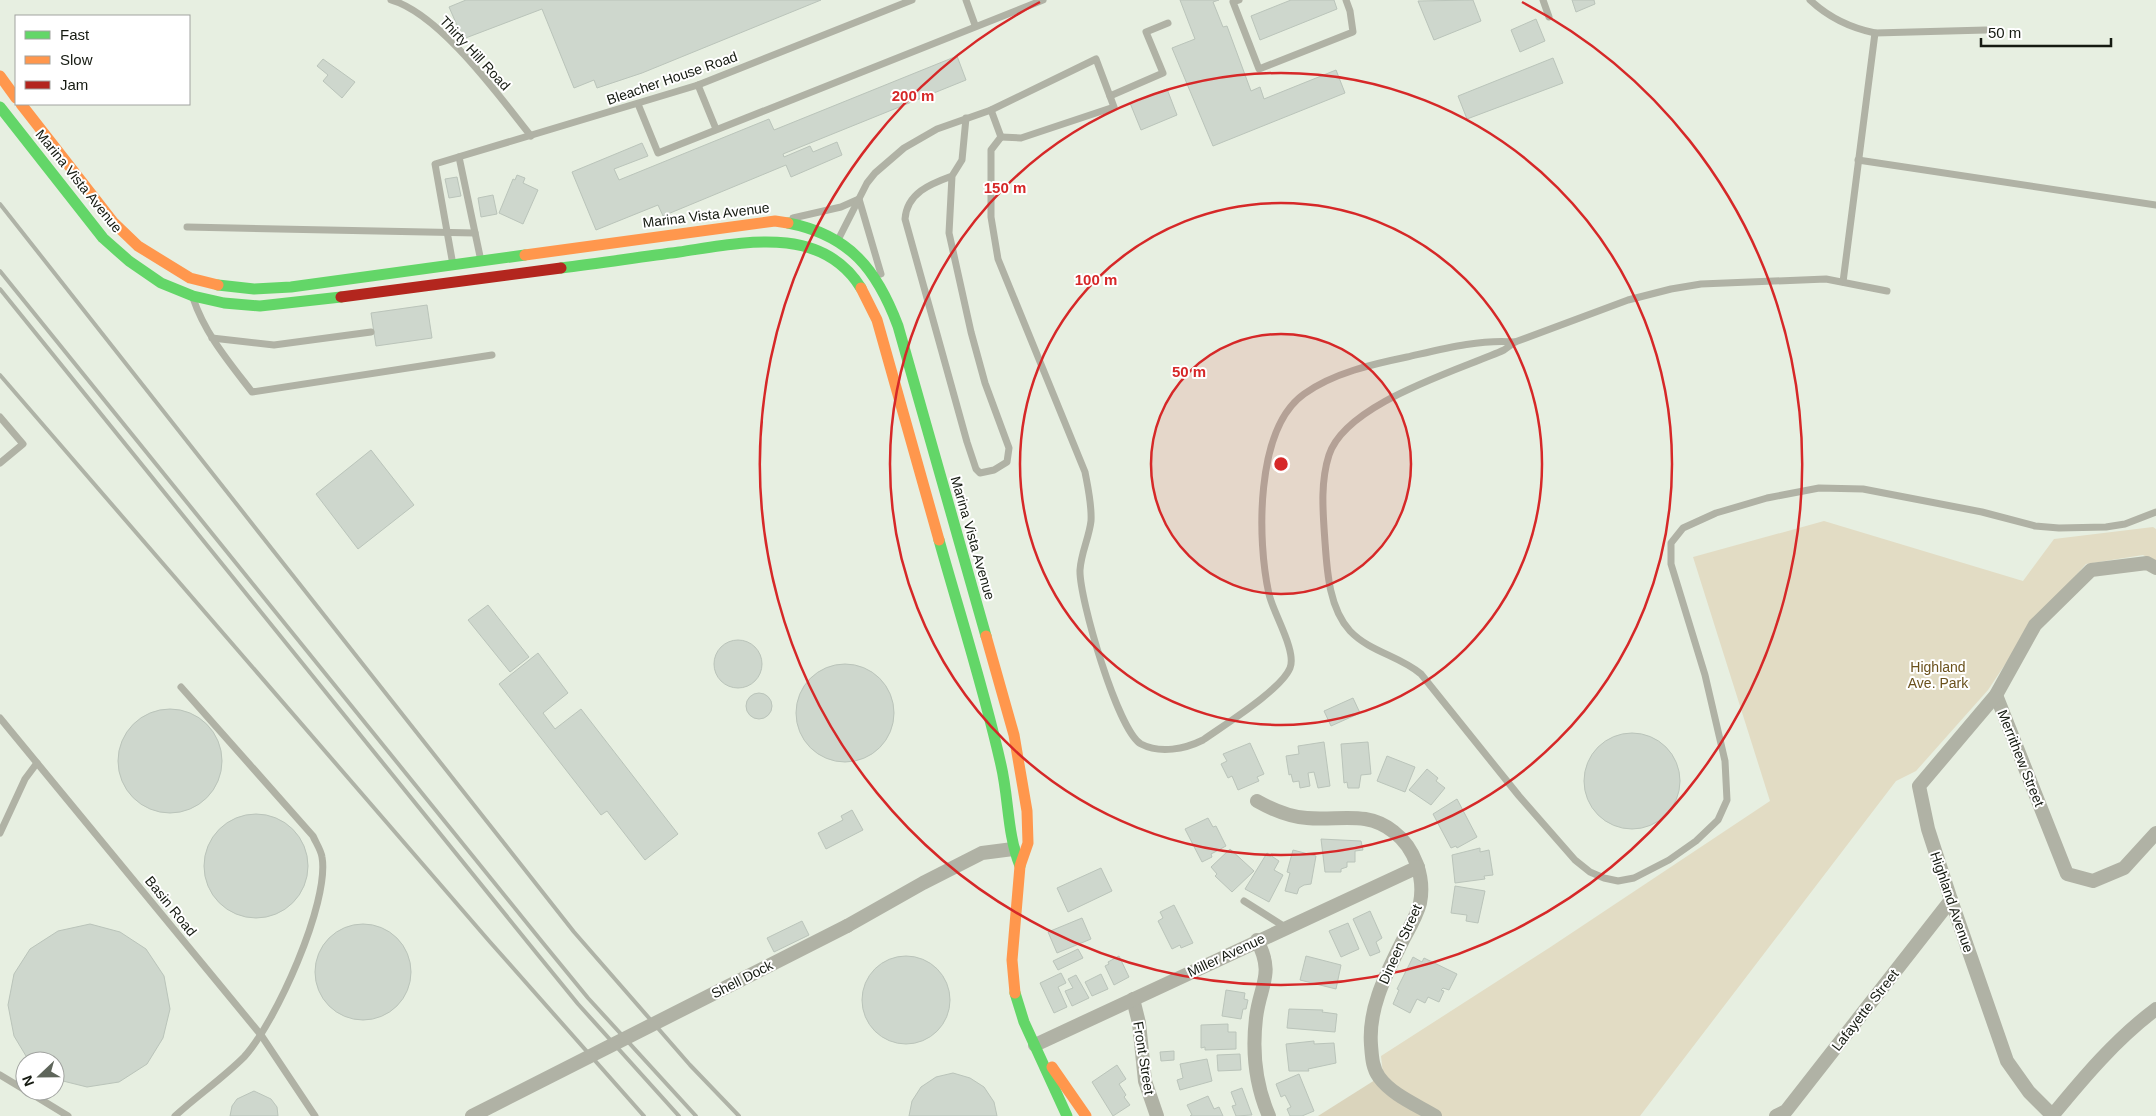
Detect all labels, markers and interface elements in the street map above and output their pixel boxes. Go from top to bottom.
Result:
street label: Thirty Hill Road [437,13,513,93]
legend [15,15,190,105]
scale bar [1981,15,2111,47]
text: 50 m [1988,24,2021,41]
text: Fast [60,26,90,43]
street label: Bleacher House Road [605,48,739,108]
text: Slow [60,51,93,68]
text: Jam [60,76,88,93]
text: 200 m [892,87,934,104]
street label: Marina Vista Avenue [33,126,126,236]
text: 150 m [984,179,1026,196]
street label: Marina Vista Avenue [642,199,771,231]
text: 100 m [1075,271,1117,288]
text: 50 m [1172,363,1206,380]
centre of rings [1272,455,1290,473]
street label: Marina Vista Avenue [948,474,998,602]
park label: Highland Ave. Park [1908,659,1969,691]
street label: Merrithew Street [1994,707,2048,809]
street label: Highland Avenue [1927,849,1977,955]
street label: Basin Road [142,873,200,939]
street label: Dineen Street [1375,902,1425,986]
street label: Miller Avenue [1185,930,1268,980]
street label: Shell Dock [709,956,776,1001]
street label: Lafayette Street [1828,966,1902,1054]
street label: Front Street [1130,1020,1158,1096]
north arrow [15,1051,65,1101]
text: N [19,1073,37,1089]

